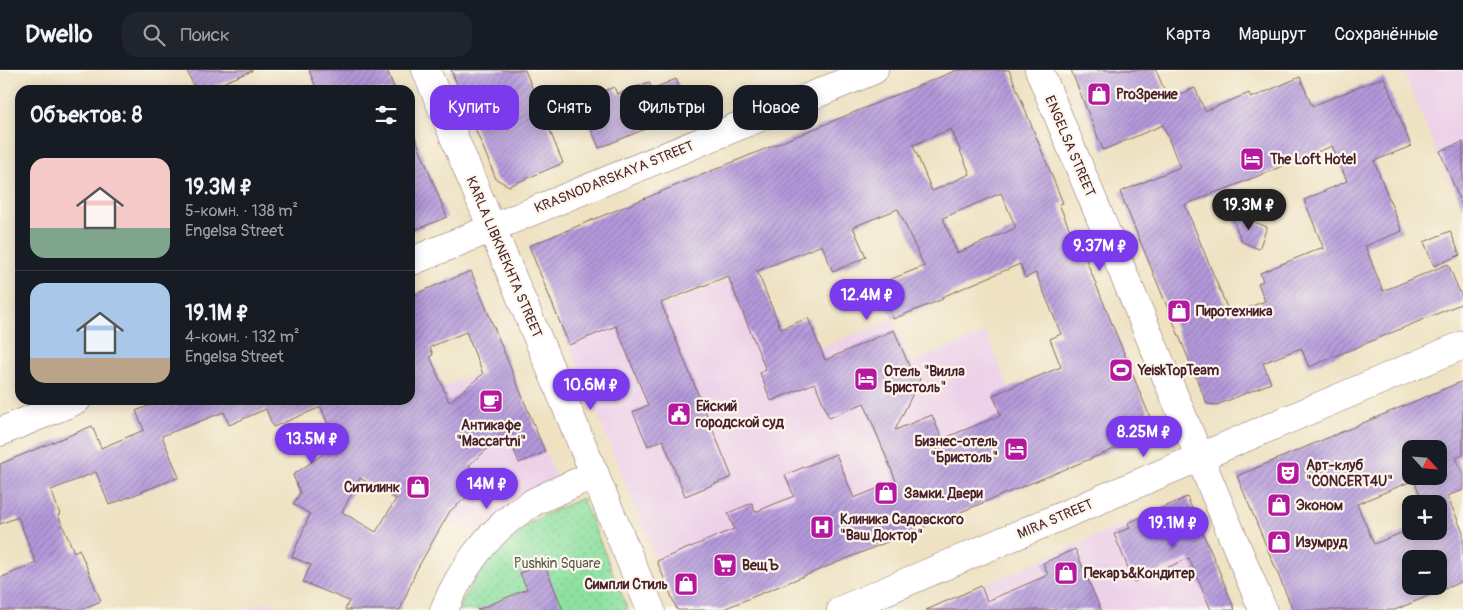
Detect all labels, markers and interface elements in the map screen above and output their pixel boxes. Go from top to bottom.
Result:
search box [122,12,472,57]
text: Dwello [25,20,92,49]
icon: search [140,21,168,49]
text: Поиск [180,23,230,47]
text: Карта [1166,23,1210,46]
text: Маршрут [1238,23,1306,46]
text: Сохранённые [1334,23,1438,46]
shop icon: ProЗрение [1086,81,1112,107]
chip: Купить [430,85,519,130]
chip: Снять [529,85,610,130]
chip: Фильтры [620,85,723,130]
chip: Новое [733,85,818,130]
place label: ProЗрение [1116,86,1179,103]
street label: ENGELSA STREET [1041,93,1099,199]
icon: filters [372,101,400,129]
text: Объектов: 8 [30,102,142,129]
street label: KRASNODARSKAYA STREET [532,137,696,217]
hotel icon: The Loft Hotel [1239,146,1265,172]
place label: The Loft Hotel [1269,151,1356,168]
text: 19.3M ₽ [185,174,253,201]
street label: KARLA LIBKNEKHTA STREET [462,174,546,340]
icon: home [70,178,130,238]
pin: 19.3M ₽ [1203,189,1295,231]
text: 19.3M ₽ [1223,195,1275,215]
text: 5-комн. · 138 m² [185,201,298,221]
text: Engelsa Street [185,221,284,241]
pin: 9.37M ₽ [1054,230,1146,272]
text: 9.37M ₽ [1073,236,1127,256]
pin: 12.4M ₽ [821,278,913,321]
text: 12.4M ₽ [841,285,893,305]
shop icon: Пиротехника [1166,298,1192,324]
text: 19.1M ₽ [185,300,249,327]
icon: home [70,303,130,363]
place label: Пиротехника [1196,303,1273,320]
text: 4-комн. · 132 m² [185,327,299,347]
text: Engelsa Street [185,347,284,367]
sports icon: YeiskTopTeam [1108,357,1134,383]
place label: YeiskTopTeam [1137,362,1220,379]
place label: Отель "Вилла Бристоль" [884,363,965,396]
hotel icon: Отель "Вилла Бристоль" [853,366,879,392]
pin: 10.6M ₽ [545,368,637,411]
text: 10.6M ₽ [564,375,618,395]
cafe icon: Антикафе "Maccartni" [478,388,504,414]
place label: Ейский городской суд [695,398,785,431]
public building icon: Ейский городской суд [666,401,692,427]
pin: 8.25M ₽ [1098,416,1190,458]
place label: Антикафе "Maccartni" [456,417,526,450]
pin: 13.5M ₽ [266,422,358,465]
text: 8.25M ₽ [1117,422,1171,442]
text: 13.5M ₽ [286,429,338,449]
place label: Бизнес-отель "Бристоль" [914,433,998,466]
hotel icon: Бизнес-отель "Бристоль" [1003,436,1029,462]
north arrow [1402,440,1448,485]
map controls [1402,440,1447,595]
place label: Арт-клуб "CONCERT4U" [1306,457,1393,490]
theatre icon: Арт-клуб "CONCERT4U" [1275,460,1301,486]
pin: 14M ₽ [452,468,522,510]
shop icon: Ситилинк [405,474,431,500]
text: 14M ₽ [467,474,507,494]
place label: Ситилинк [344,479,400,496]
shop icon: Замки. Двери [873,480,899,506]
place label: Замки. Двери [904,485,983,502]
shop icon: Эконом [1266,492,1292,518]
street label: MIRA STREET [1015,495,1096,543]
button: + [1402,495,1447,540]
place label: Эконом [1296,497,1343,514]
pin: 19.1M ₽ [1127,506,1219,549]
place label: Клиника Садовского "Ваш Доктор" [840,511,964,544]
text: 19.1M ₽ [1149,513,1197,533]
hospital icon: Клиника Садовского "Ваш Доктор" [809,514,835,540]
shop icon: Изумруд [1266,529,1292,555]
place label: Изумруд [1296,534,1348,551]
button: − [1402,550,1447,595]
supermarket icon: ВещЪ [712,552,738,578]
park label: Pushkin Square [514,555,600,572]
place label: ВещЪ [742,557,779,574]
shop icon: Пекаръ&Кондитер [1053,560,1079,586]
place label: Пекаръ&Кондитер [1084,565,1195,582]
shop icon: Симпли Стиль [673,571,699,597]
place label: Симпли Стиль [584,576,668,593]

